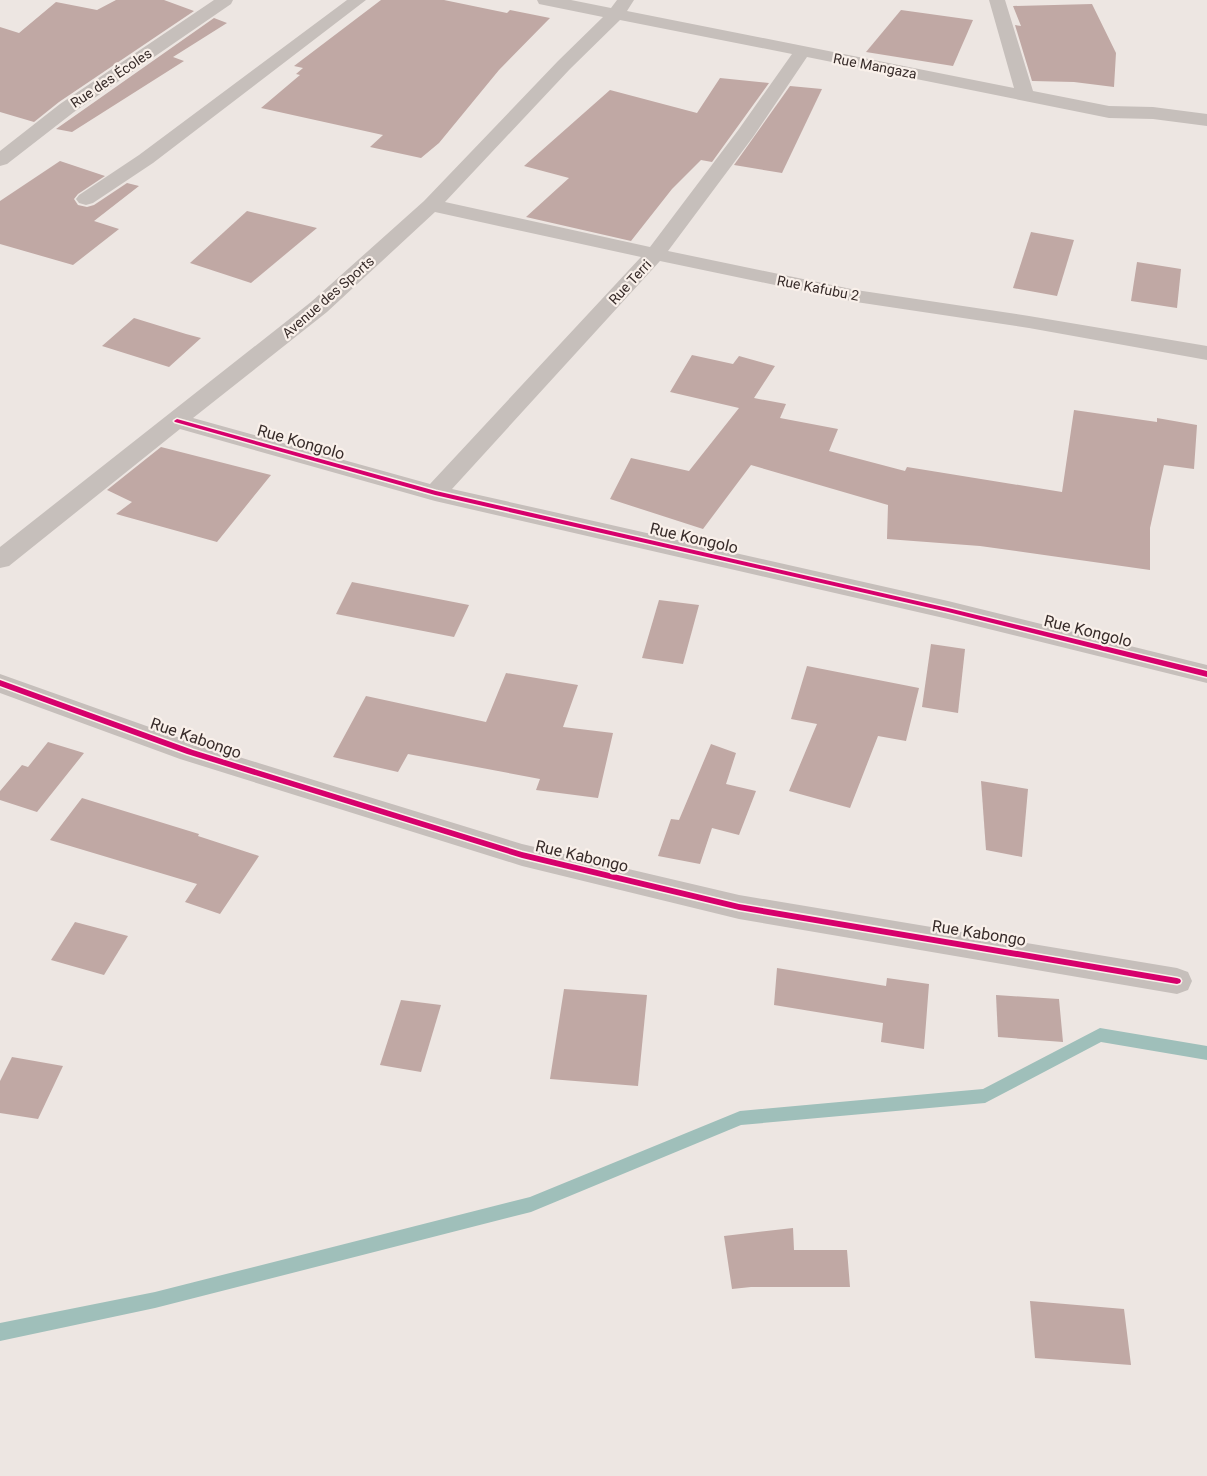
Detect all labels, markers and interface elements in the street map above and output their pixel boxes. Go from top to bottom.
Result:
street label: Rue des Écoles [67,44,155,111]
street label: Rue Mangaza [832,50,918,82]
street label: Avenue des Sports [279,253,377,341]
street label: Rue Terri [605,256,655,308]
street label: Rue Kafubu 2 [776,272,860,304]
street label: Rue Kongolo [255,420,347,464]
street label: Rue Kongolo [648,519,740,557]
street label: Rue Kongolo [1042,611,1134,651]
street label: Rue Kabongo [148,714,244,762]
street label: Rue Kabongo [534,836,630,876]
street label: Rue Kabongo [931,916,1027,950]

